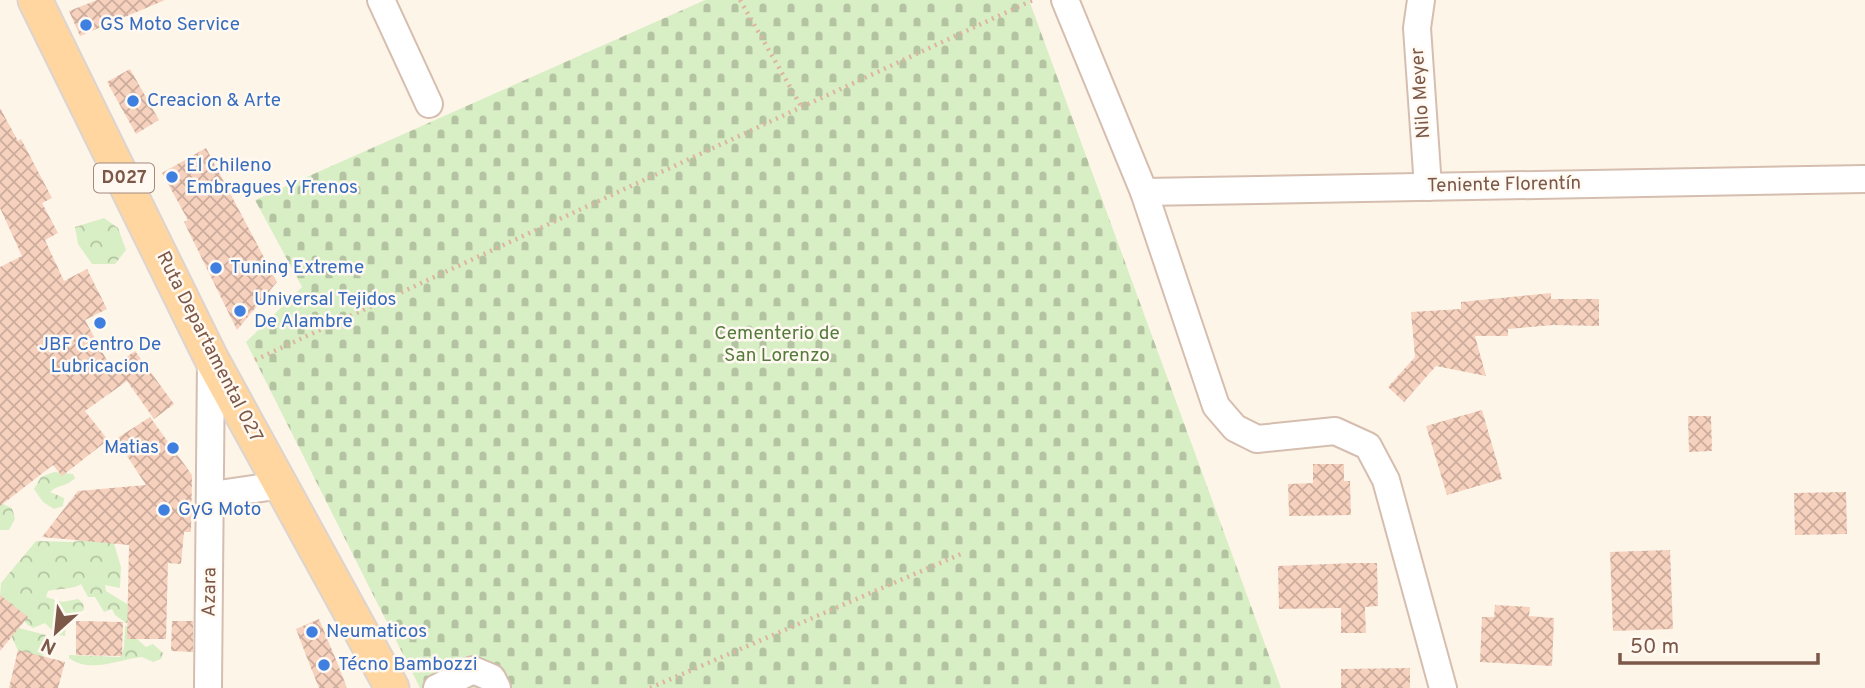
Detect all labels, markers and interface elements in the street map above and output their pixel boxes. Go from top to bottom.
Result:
place label: GS Moto Service [100,13,240,37]
marker: GS Moto Service [78,17,94,33]
street label: Nilo Meyer [1406,46,1436,139]
place label: Creacion & Arte [147,89,281,113]
marker: Creacion & Arte [125,93,141,109]
place label: El Chileno Embragues Y Frenos [186,154,358,200]
road number: D027 [94,163,154,192]
marker: El Chileno Embragues Y Frenos [164,169,180,185]
street label: Teniente Florentín [1427,172,1581,198]
street label: Ruta Departamental 027 [150,248,268,447]
place label: Tuning Extreme [230,256,364,280]
marker: Tuning Extreme [208,260,224,276]
place label: Universal Tejidos De Alambre [254,288,397,334]
marker: Universal Tejidos De Alambre [232,303,248,319]
marker: JBF Centro De Lubricacion [92,315,108,331]
park label: Cementerio de San Lorenzo [714,322,840,368]
place label: JBF Centro De Lubricacion [39,333,161,379]
place label: Matias [104,436,159,460]
marker: Matias [165,440,181,456]
place label: GyG Moto [178,498,261,522]
marker: GyG Moto [156,502,172,518]
street label: Azara [198,567,222,617]
north arrow [21,597,91,667]
place label: Neumaticos [326,620,427,644]
scale bar [1620,622,1818,666]
marker: Neumaticos [304,624,320,640]
text: N [38,632,61,659]
text: 50 m [1630,634,1679,661]
place label: Técno Bambozzi [338,653,478,677]
marker: Técno Bambozzi [316,657,332,673]

